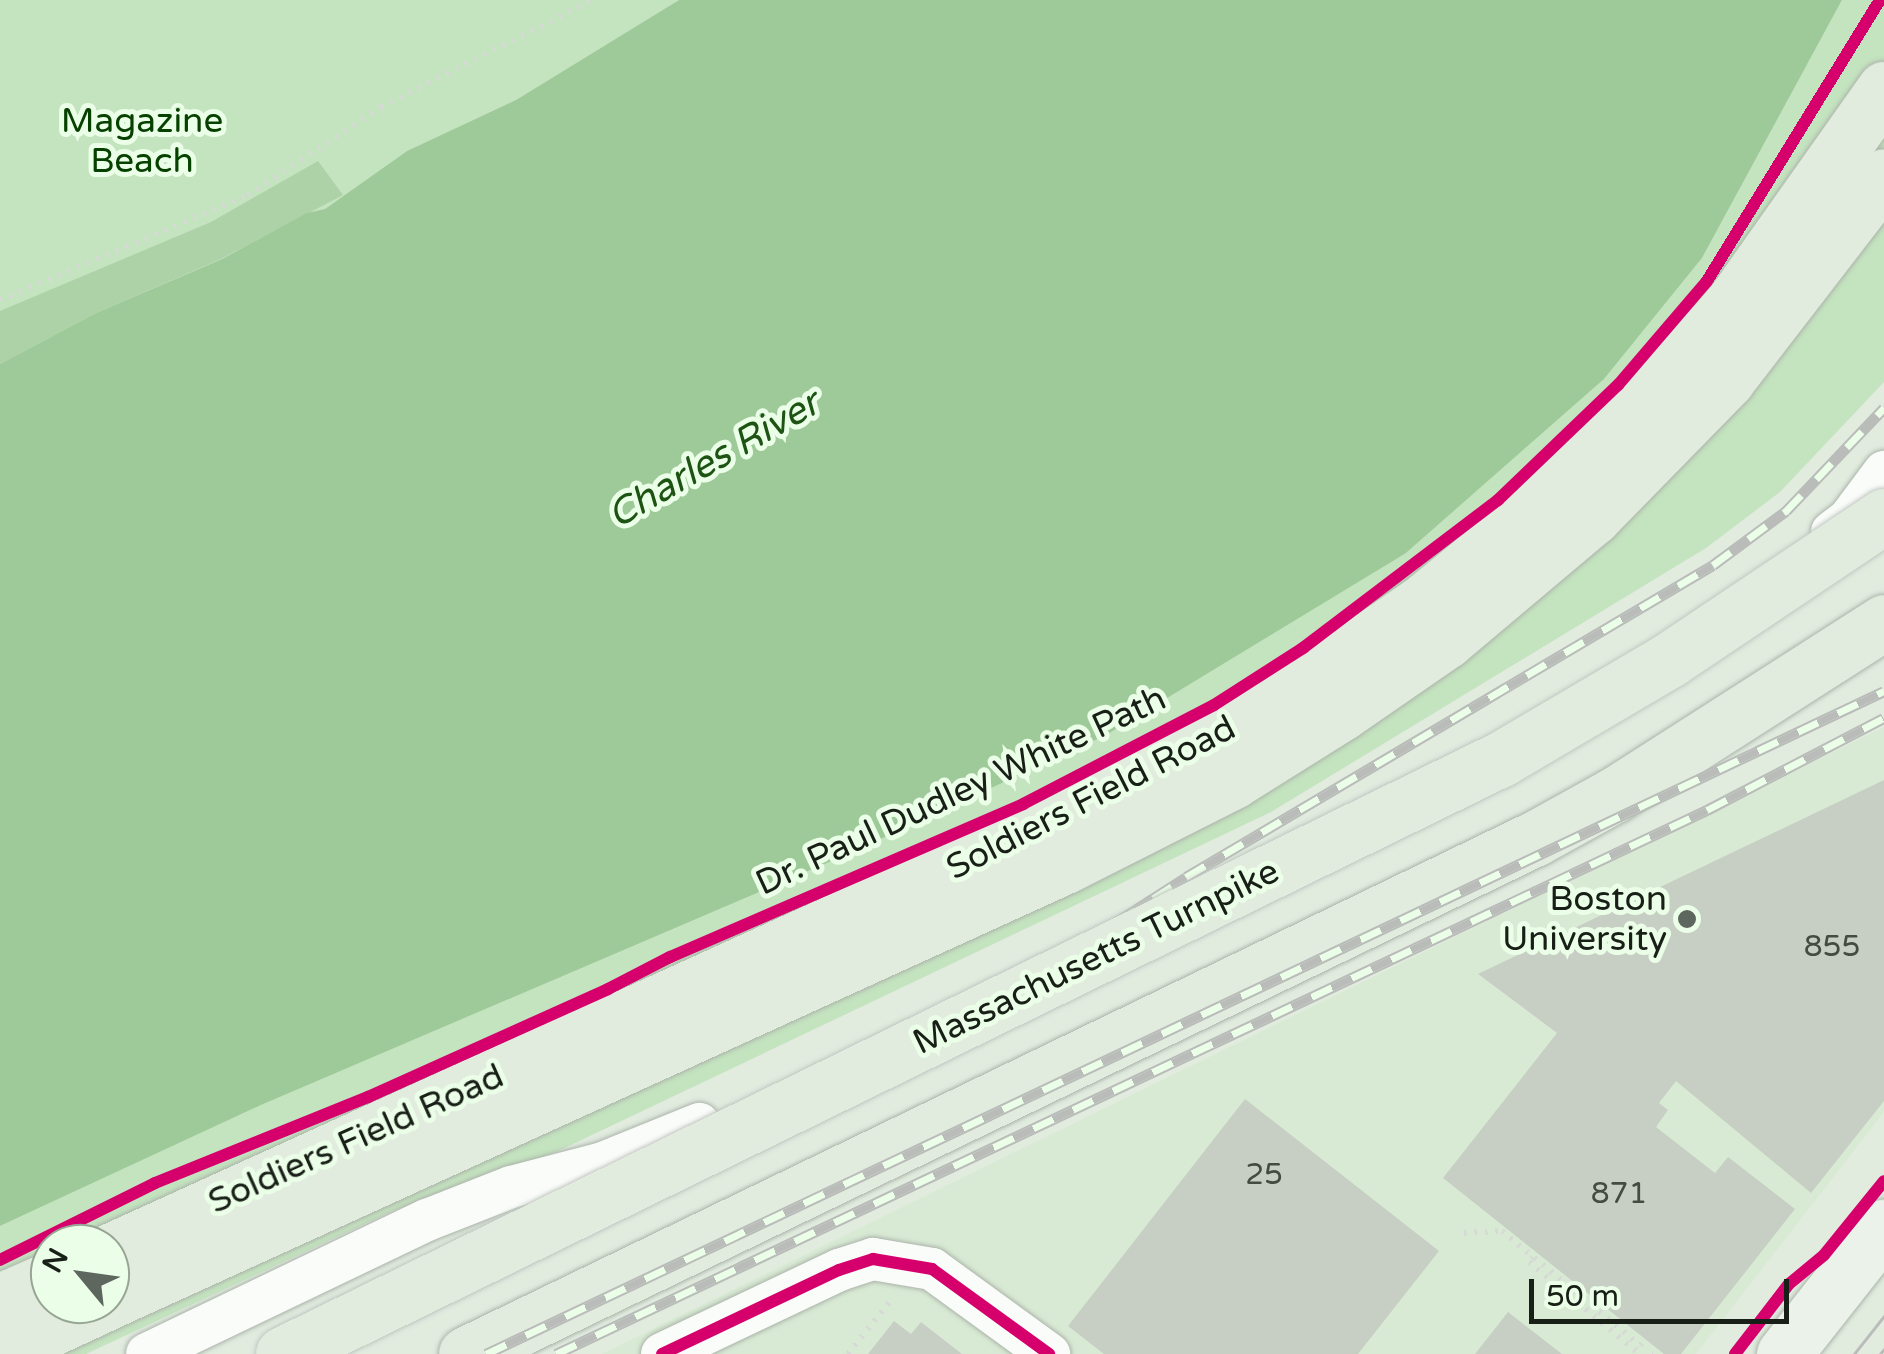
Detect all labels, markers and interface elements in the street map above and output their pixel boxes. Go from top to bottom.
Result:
park label: Magazine Beach [61,100,223,182]
water label: Charles River [600,381,828,539]
street label: Dr. Paul Dudley White Path [749,677,1173,905]
street label: Soldiers Field Road [939,707,1243,889]
street label: Massachusetts Turnpike [906,850,1286,1064]
place label: Boston University [1502,878,1667,960]
marker: Boston University [1676,908,1698,930]
house number: 855 [1804,929,1860,965]
street label: Soldiers Field Road [202,1055,510,1223]
house number: 25 [1245,1157,1283,1193]
house number: 871 [1591,1176,1647,1212]
north arrow [30,1224,130,1324]
text: N [35,1242,76,1279]
scale bar [1534,1259,1794,1321]
text: 50 m [1546,1278,1619,1315]

